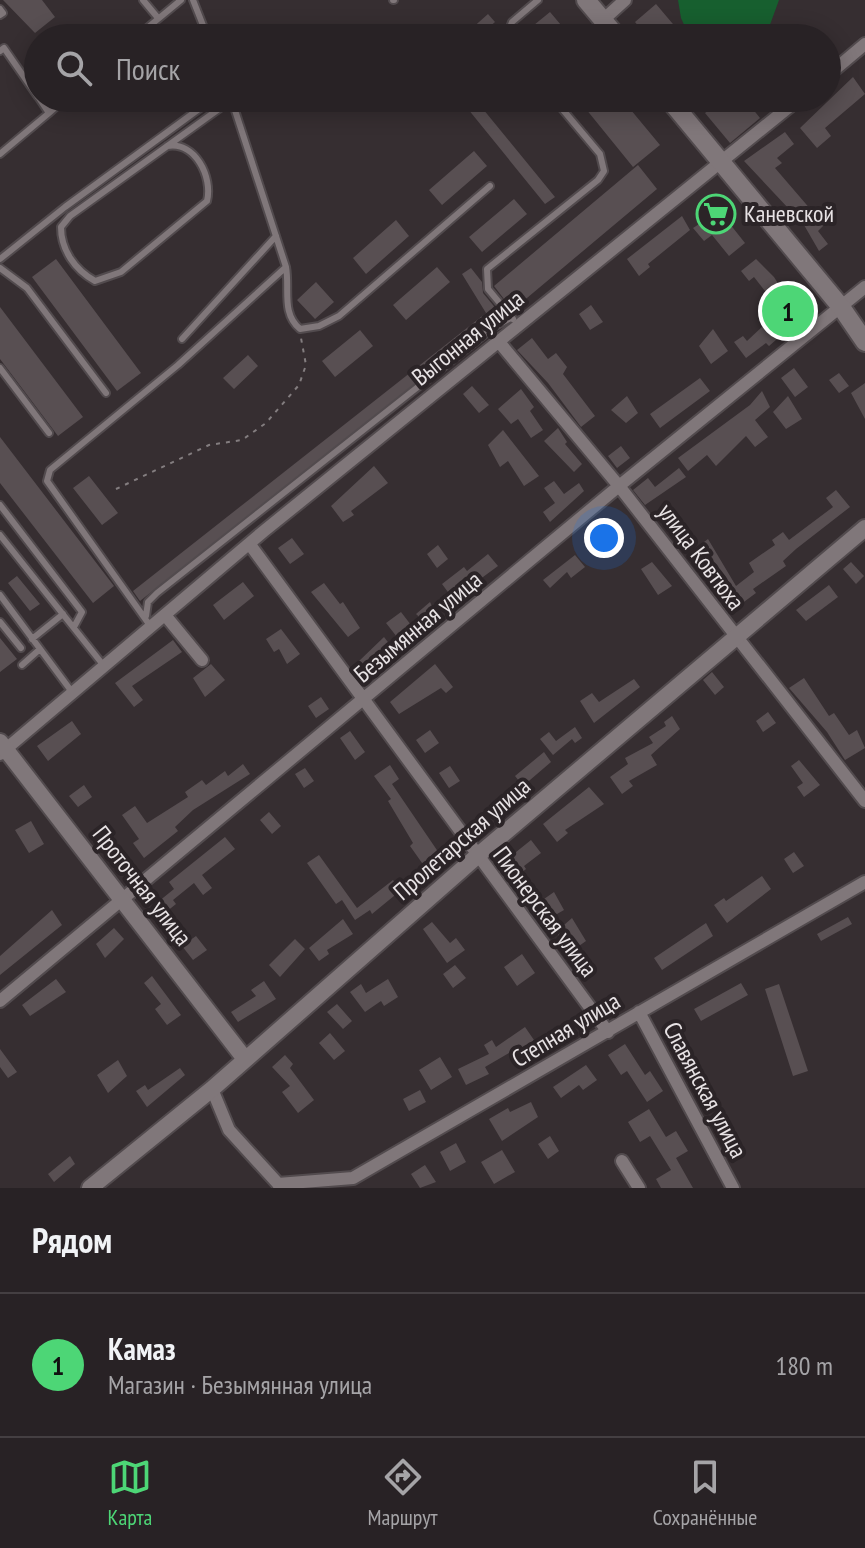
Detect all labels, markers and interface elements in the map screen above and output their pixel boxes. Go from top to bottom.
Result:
search box [24,24,841,112]
icon: search [52,46,96,90]
text: Поиск [116,49,180,88]
supermarket icon: Каневской [695,193,737,235]
place label: Каневской [744,198,834,229]
pin: 1 [762,281,814,341]
street label: Выгонная улица [405,283,530,392]
street label: улица Ковтюха [651,497,752,616]
your location [584,518,624,558]
street label: Безымянная улица [347,564,488,689]
street label: Пролетарская улица [387,771,537,907]
street label: Проточная улица [86,819,199,952]
street label: Пионерская улица [486,840,604,983]
street label: Степная улица [506,985,626,1074]
street label: Славянская улица [657,1016,754,1163]
text: Рядом [32,1218,112,1262]
text: Камаз [108,1329,176,1368]
text: 1 [52,1349,64,1382]
text: 180 m [775,1349,833,1382]
text: Магазин · Безымянная улица [108,1368,372,1401]
tab: Карта [108,1455,152,1531]
tab: Маршрут [367,1455,438,1531]
tab: Сохранённые [653,1455,757,1531]

